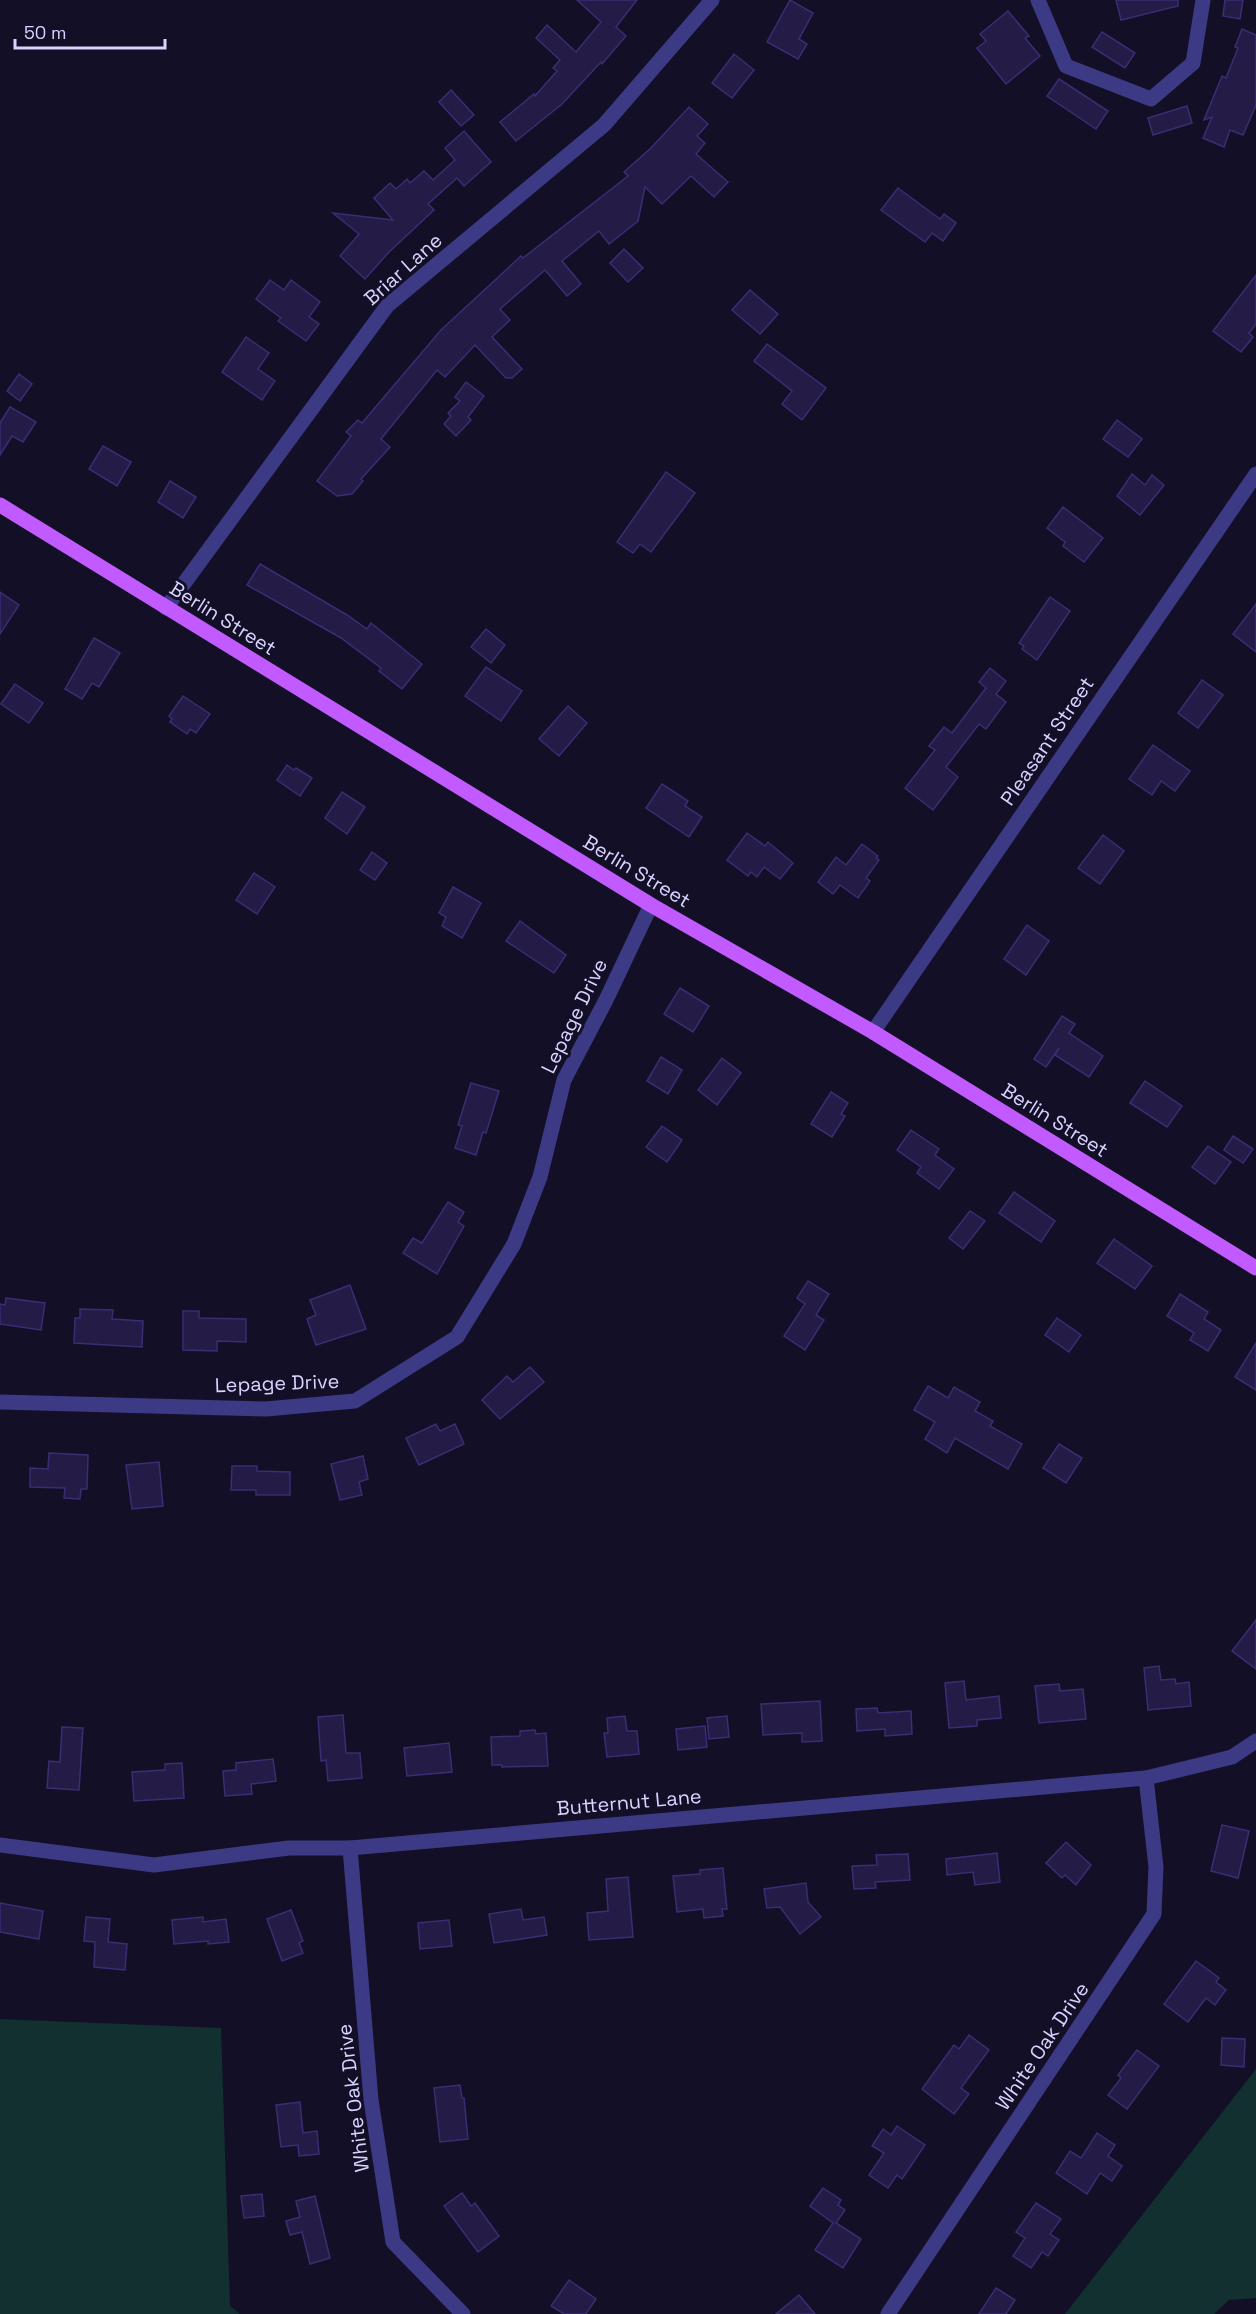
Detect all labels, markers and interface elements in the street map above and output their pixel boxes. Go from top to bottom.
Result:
scale bar [15,12,165,50]
text: 50 m [24,21,66,44]
street label: Briar Lane [358,227,448,311]
street label: Berlin Street [165,575,281,661]
street label: Pleasant Street [994,672,1100,810]
street label: Berlin Street [578,829,696,913]
street label: Lepage Drive [535,954,613,1078]
street label: Berlin Street [997,1077,1113,1163]
street label: Lepage Drive [214,1368,340,1398]
street label: Butternut Lane [555,1783,703,1821]
street label: White Oak Drive [990,1977,1094,2115]
street label: White Oak Drive [331,2022,375,2174]

